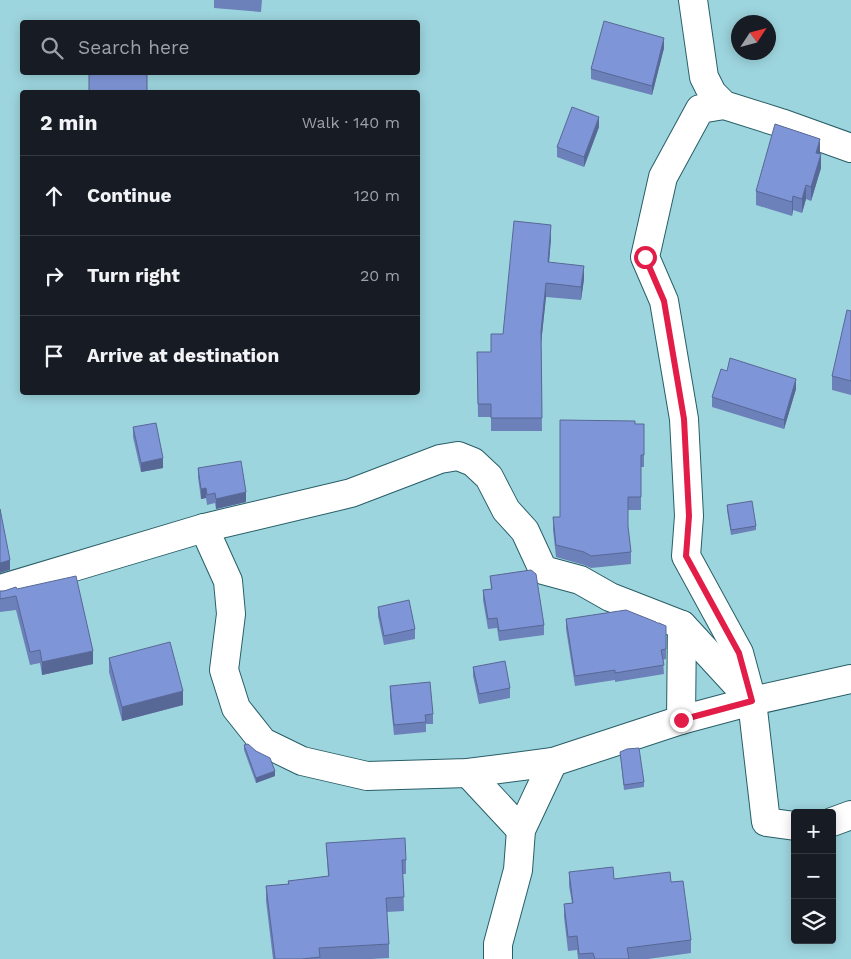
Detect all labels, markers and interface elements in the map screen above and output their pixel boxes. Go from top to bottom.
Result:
north arrow [731,15,776,60]
search box [20,20,420,75]
icon: search [38,34,66,62]
text: Search here [78,36,189,59]
text: 2 min [40,110,97,135]
text: Walk · 140 m [302,113,400,132]
icon: ahead [40,182,68,210]
text: Continue [87,184,171,207]
text: 120 m [354,186,400,205]
route start [634,246,657,269]
icon: right [40,262,68,290]
text: Turn right [87,264,180,287]
text: 20 m [360,266,400,285]
icon: arrive [40,342,68,370]
text: Arrive at destination [87,344,279,367]
route end [670,709,693,732]
map controls [791,809,836,944]
button: + [791,809,836,854]
button: − [791,854,836,899]
button: layers [791,899,836,944]

